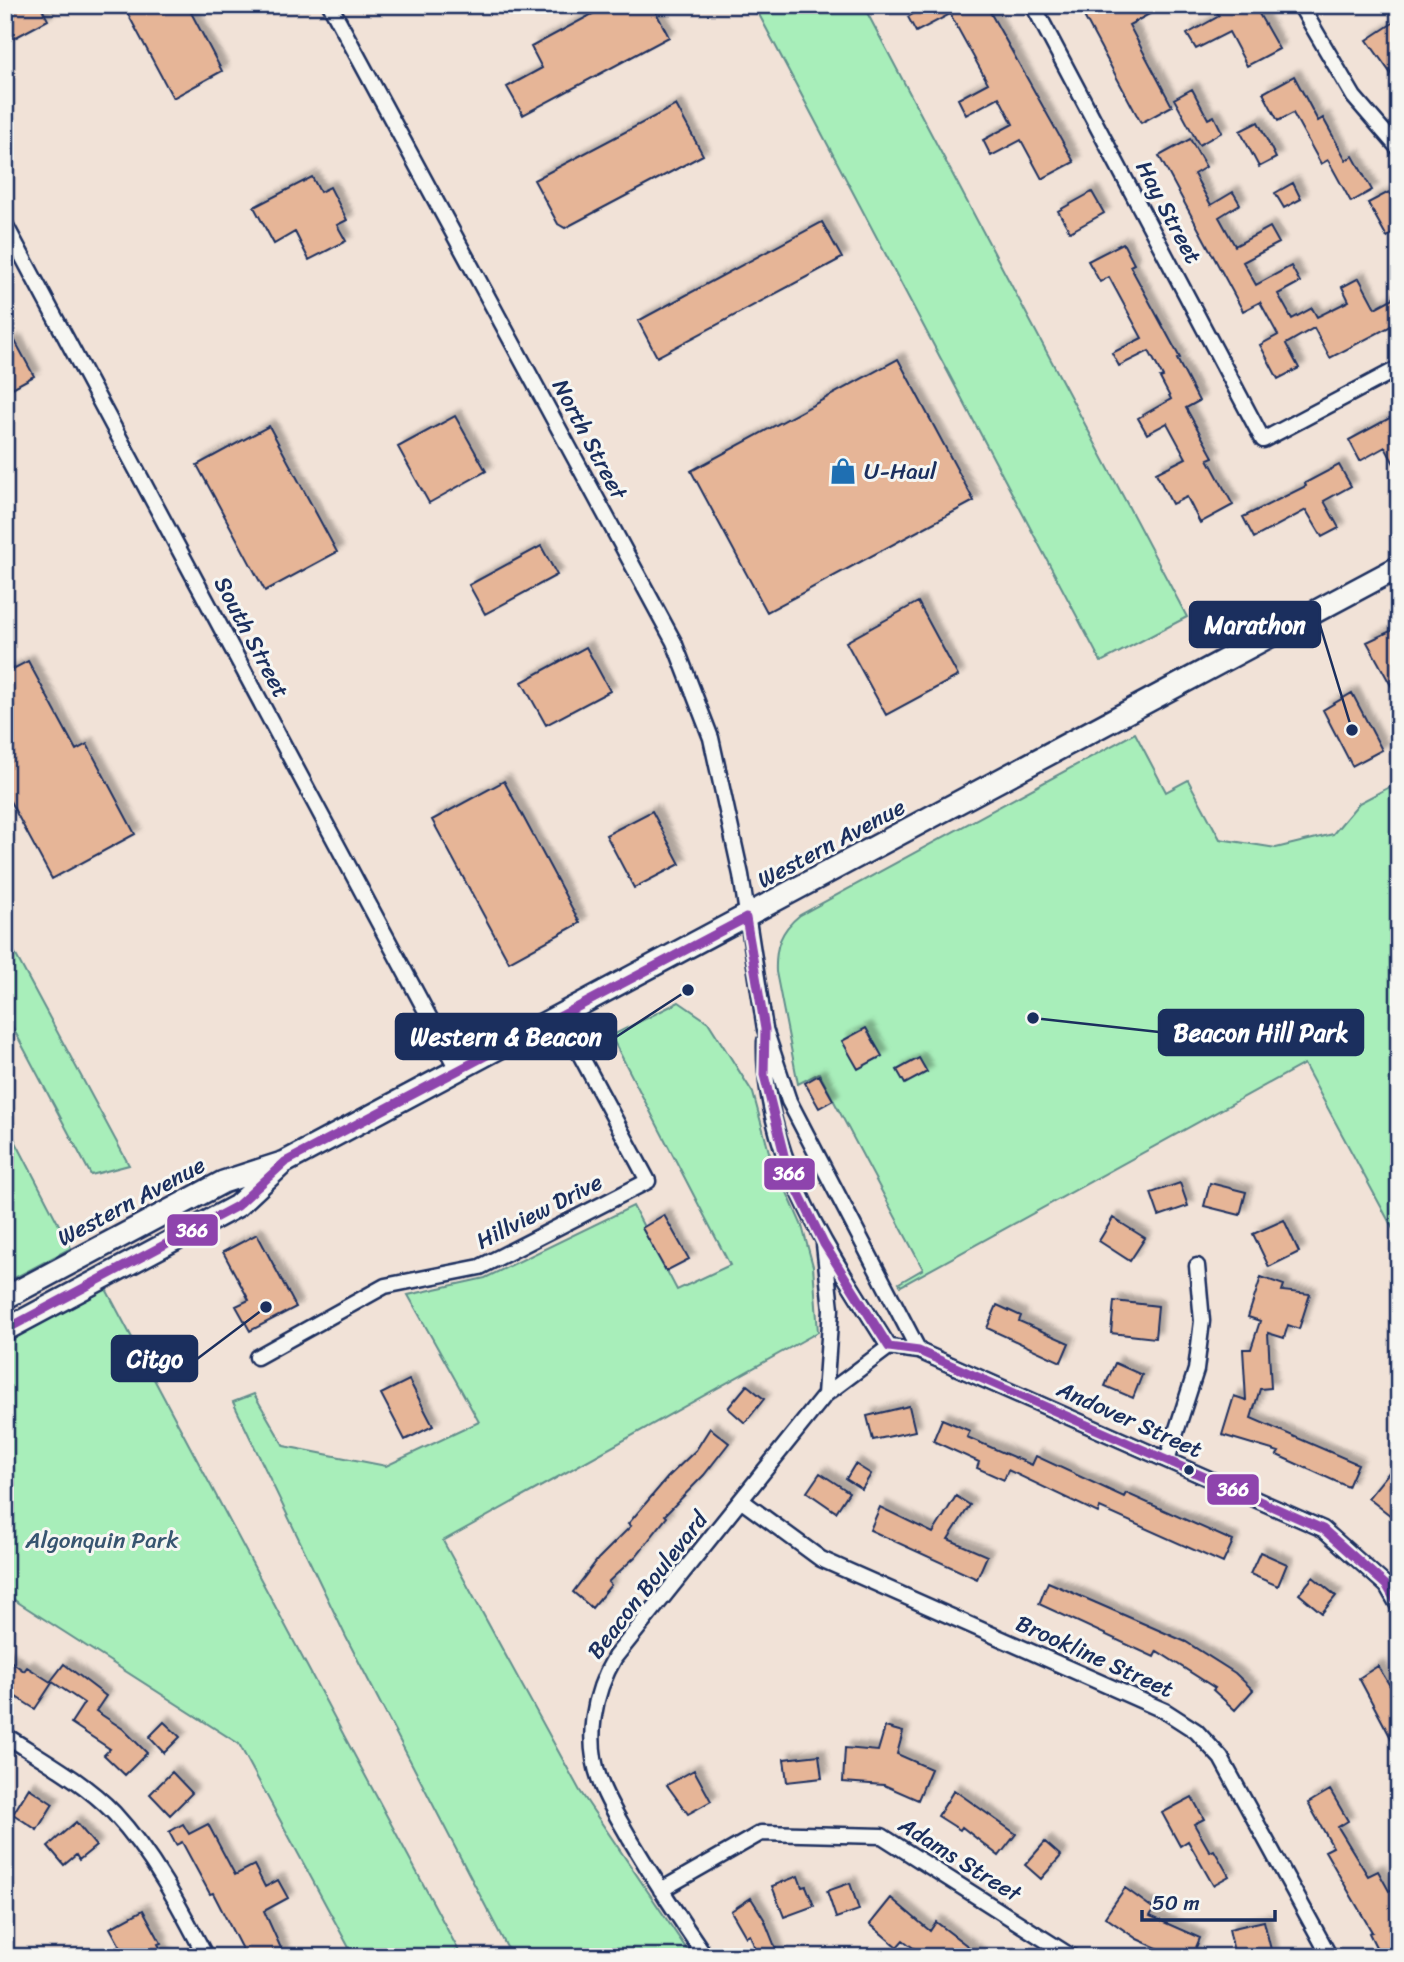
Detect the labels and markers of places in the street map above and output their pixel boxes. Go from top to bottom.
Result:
place label: U-Haul [864,451,937,492]
shop icon: U-Haul [828,456,858,486]
callout: Marathon [1190,602,1320,647]
callout: Beacon Hill Park [1159,1010,1363,1055]
callout: Western & Beacon [396,1014,616,1059]
callout: Citgo [112,1336,197,1381]
unlabelled marker [1182,1463,1196,1477]

